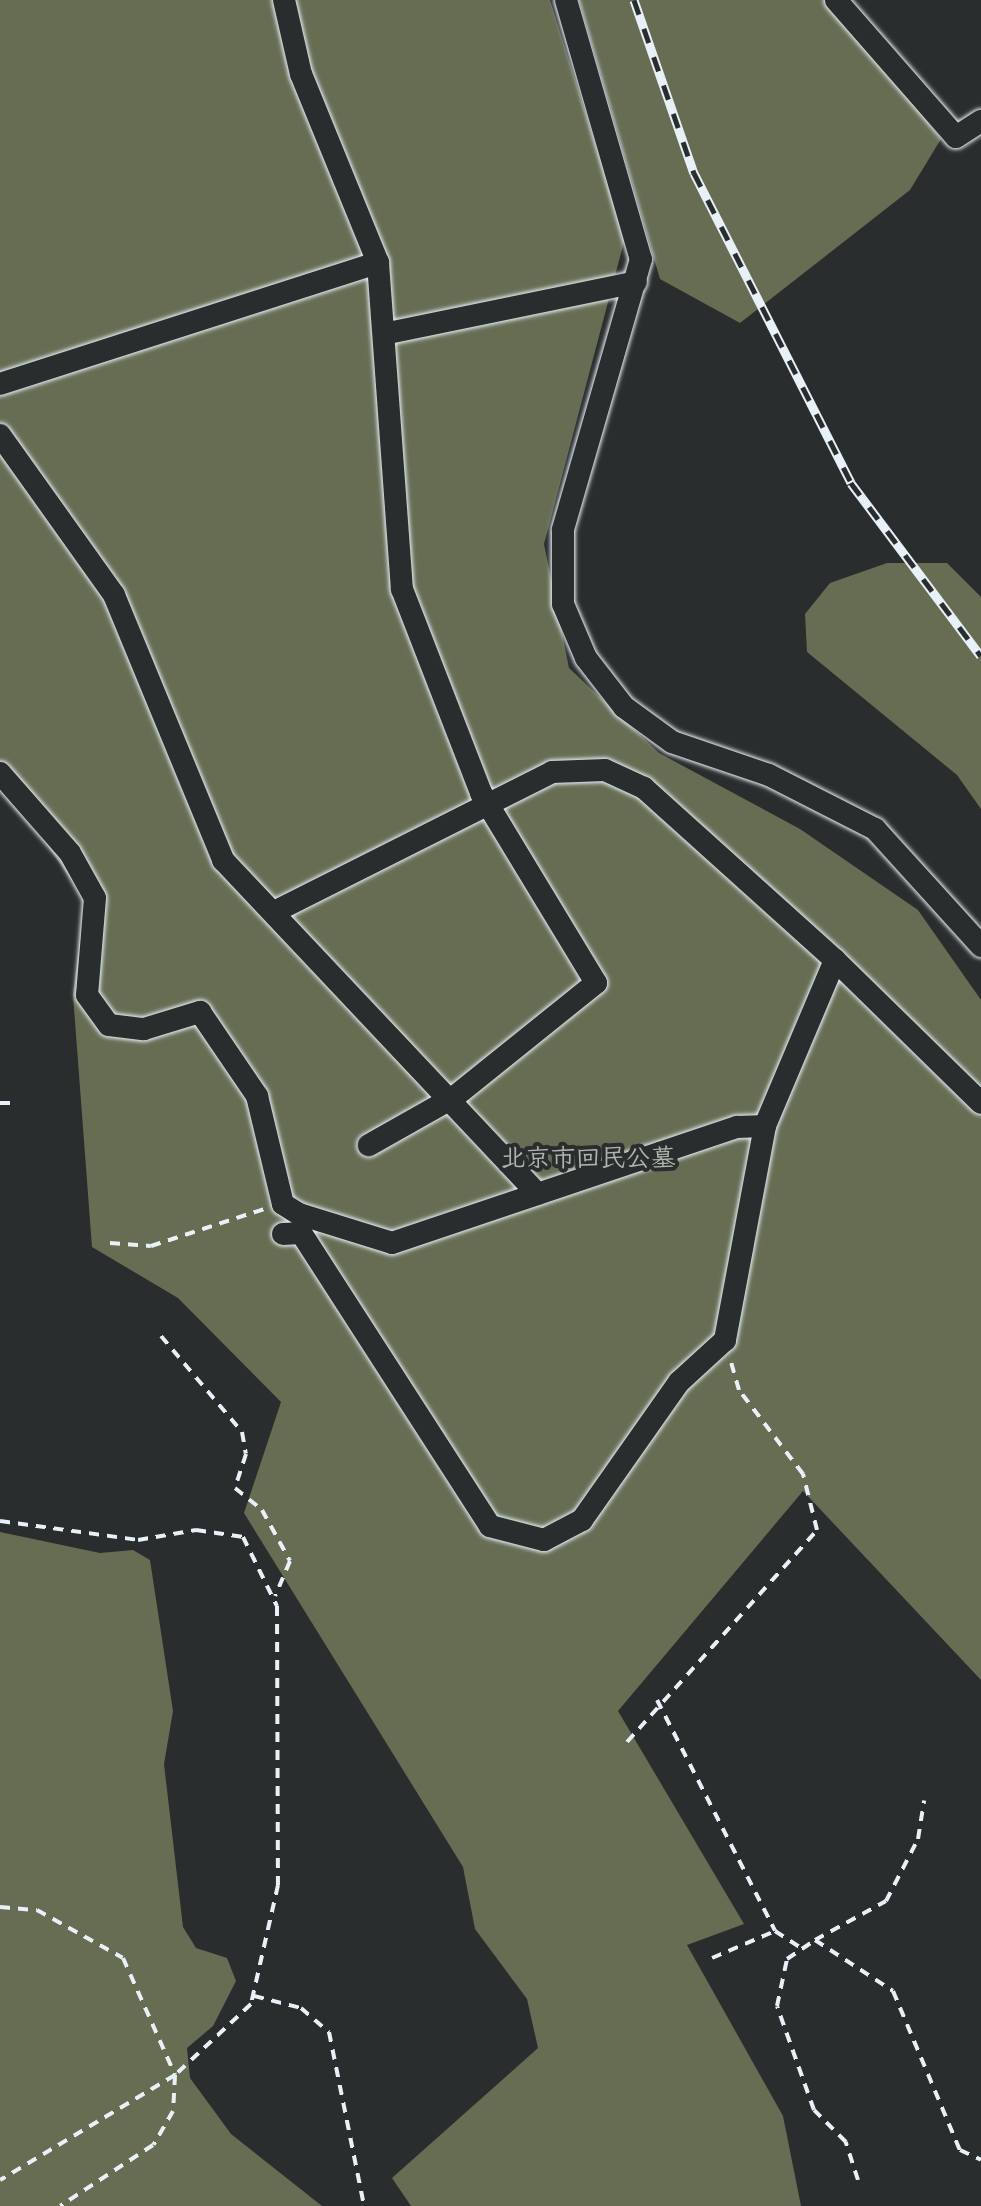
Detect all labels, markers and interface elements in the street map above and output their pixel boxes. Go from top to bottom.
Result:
park label: 北京市回民公墓 [501,1144,675,1174]

